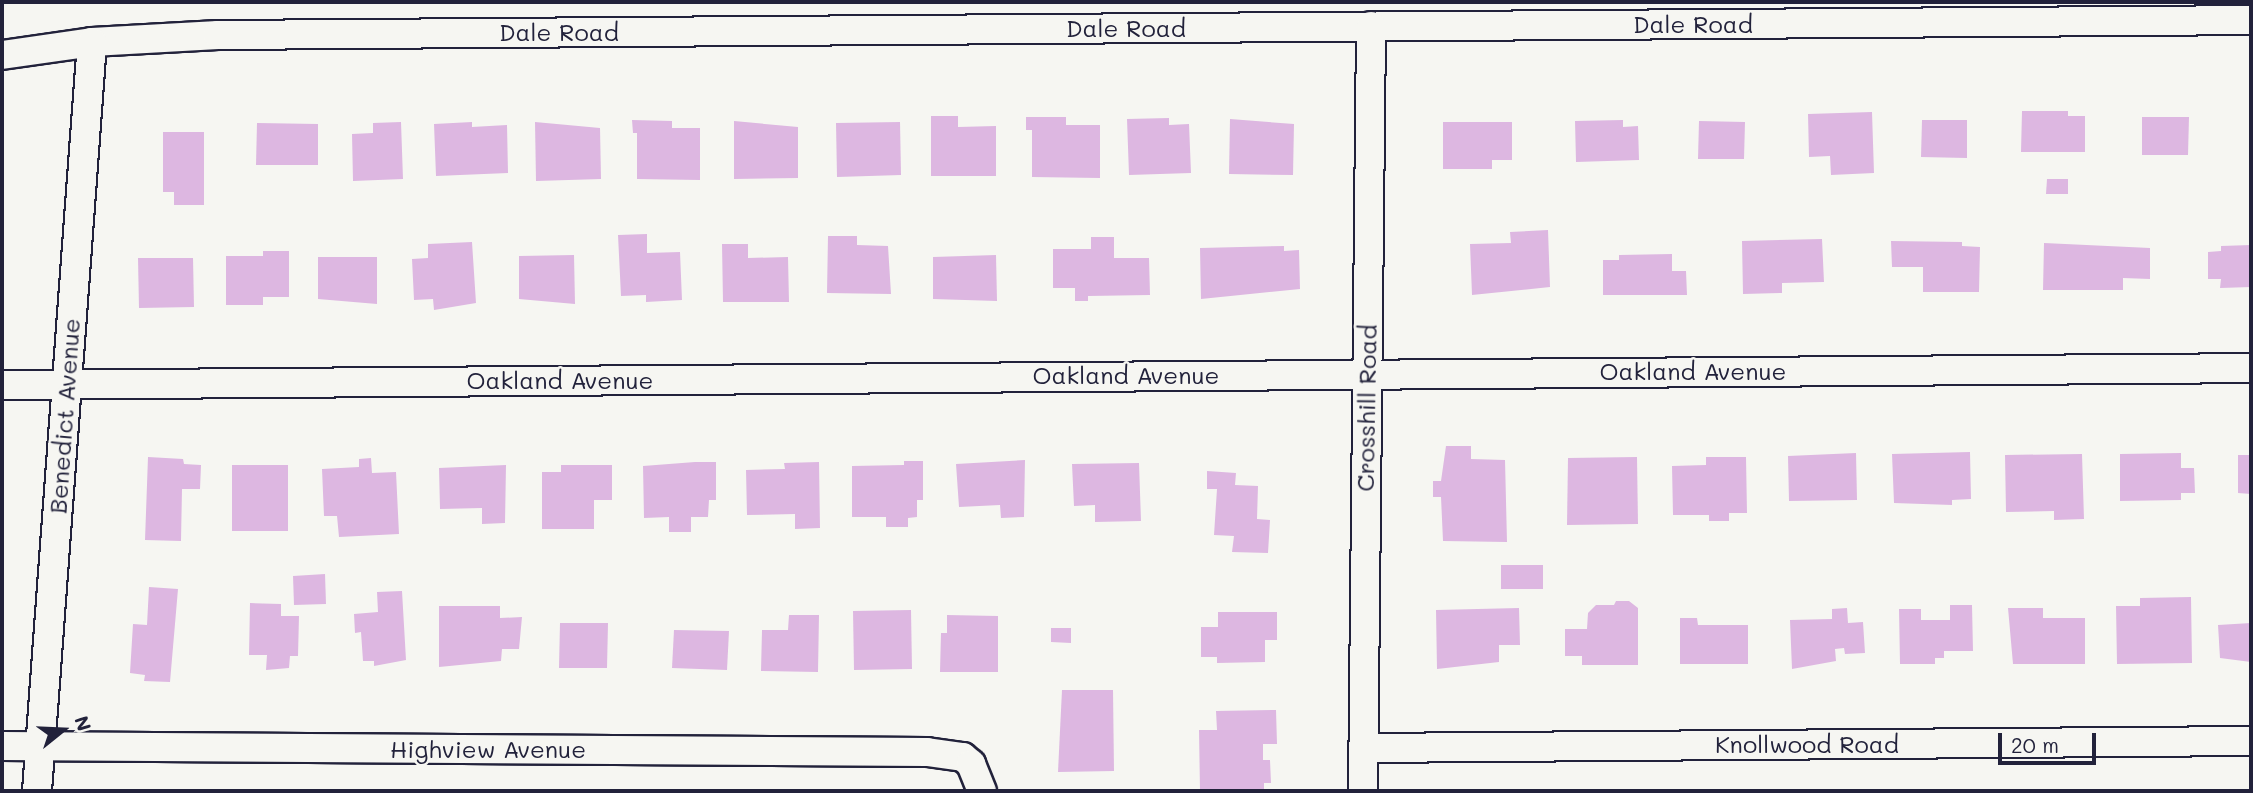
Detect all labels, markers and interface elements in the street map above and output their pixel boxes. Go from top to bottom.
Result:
street label: Dale Road [1633,10,1753,38]
street label: Dale Road [1066,14,1186,42]
street label: Dale Road [499,18,619,46]
street label: Benedict Avenue [43,317,85,515]
street label: Crosshill Road [1350,324,1382,492]
street label: Oakland Avenue [1600,357,1786,385]
street label: Oakland Avenue [1033,361,1219,389]
street label: Oakland Avenue [467,366,653,394]
north arrow [28,695,98,765]
text: N [69,713,98,734]
scale bar [2001,720,2099,764]
street label: Knollwood Road [1715,730,1899,758]
text: 20 m [2011,731,2059,758]
street label: Highview Avenue [390,735,586,763]

